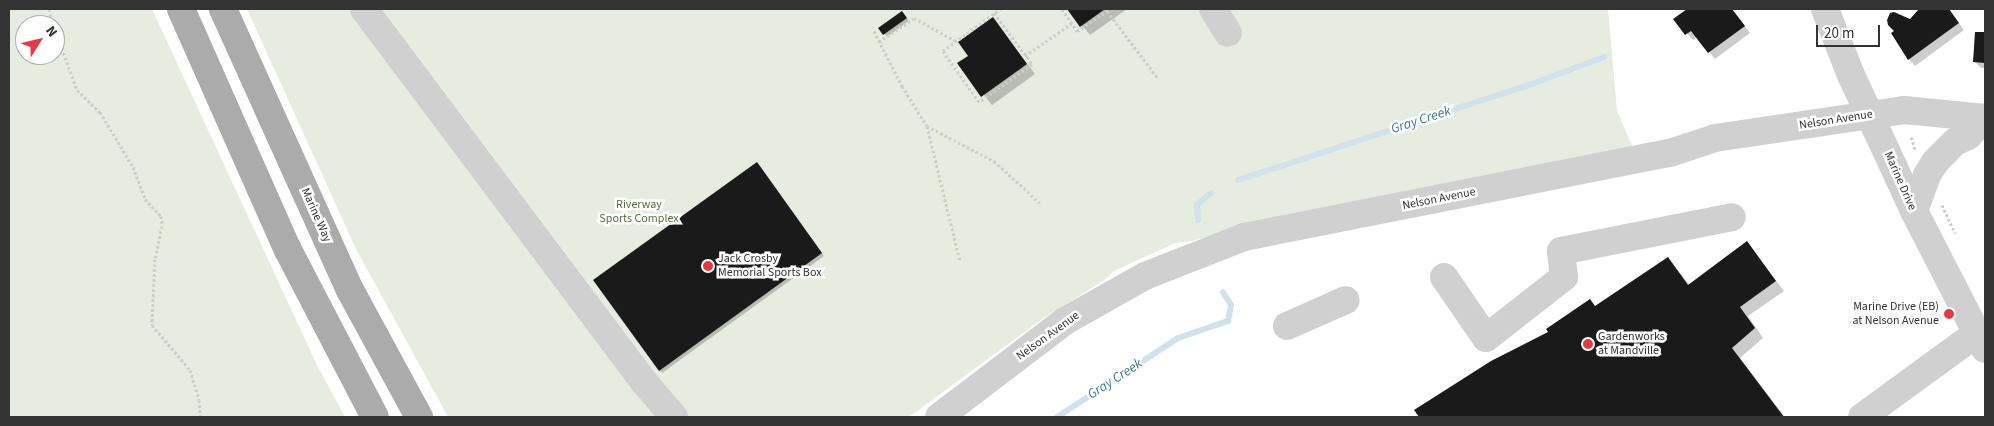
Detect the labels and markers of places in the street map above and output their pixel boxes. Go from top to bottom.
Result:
place label: Jack Crosby Memorial Sports Box [718,252,822,280]
marker: Jack Crosby Memorial Sports Box [702,260,714,272]
place label: Marine Drive (EB) at Nelson Avenue [1852,300,1939,328]
marker: Marine Drive (EB) at Nelson Avenue [1943,308,1955,320]
place label: Gardenworks at Mandville [1598,330,1665,358]
marker: Gardenworks at Mandville [1582,338,1594,350]

